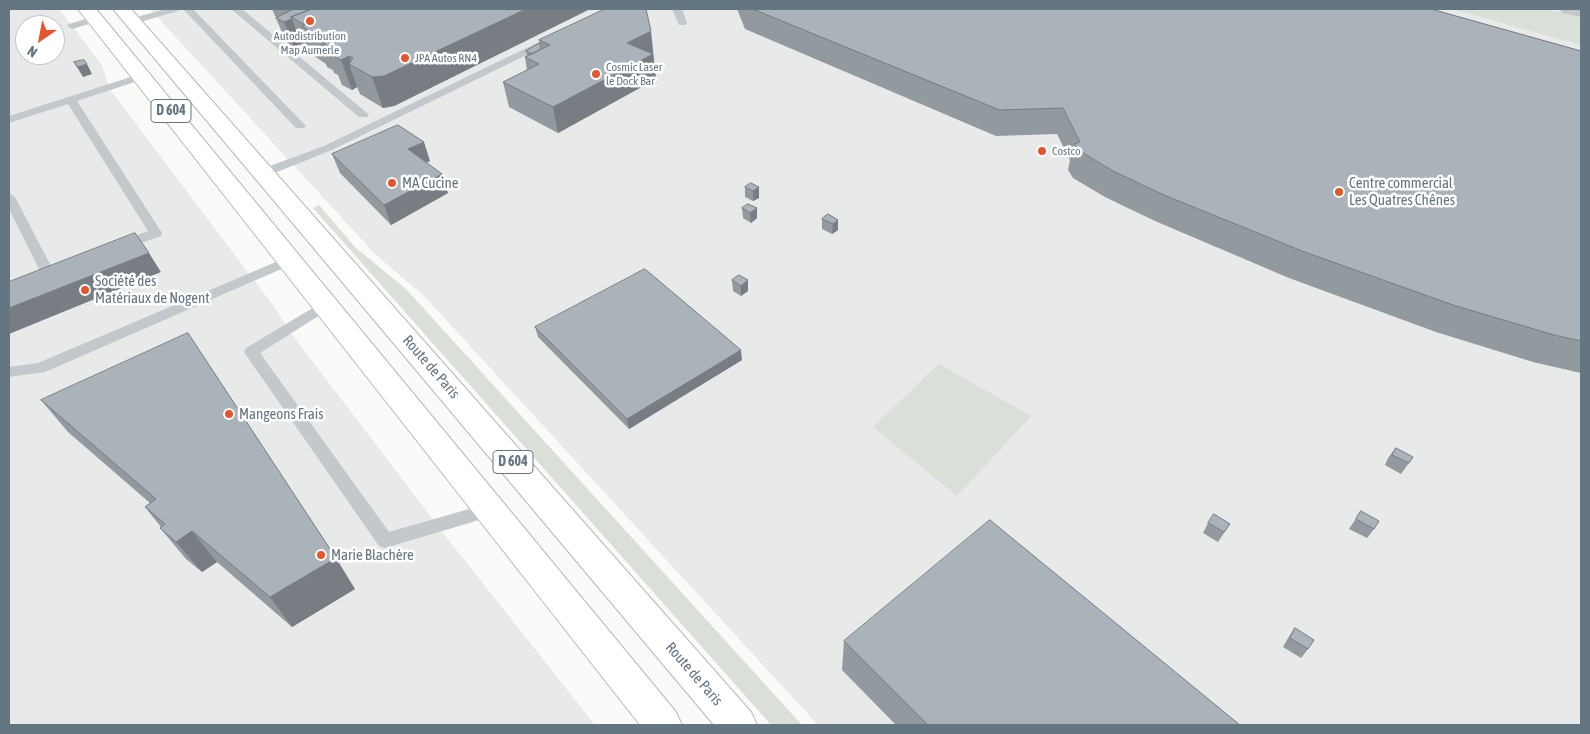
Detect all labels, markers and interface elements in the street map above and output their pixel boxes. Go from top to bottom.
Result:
north arrow [15,15,65,65]
marker: Autodistribution Map Aumerle [304,15,316,27]
place label: Autodistribution Map Aumerle [274,29,346,57]
text: N [25,43,40,61]
place label: JPA Autos RN4 [415,51,477,65]
marker: JPA Autos RN4 [399,52,411,64]
place label: Cosmic Laser le Dock Bar [606,60,662,88]
marker: Cosmic Laser le Dock Bar [590,68,602,80]
road number: D 604 [151,100,191,122]
place label: Costco [1052,144,1081,158]
marker: Costco [1036,145,1048,157]
place label: MA Cucine [402,174,459,192]
place label: Centre commercial Les Quatres Chênes [1349,174,1455,209]
marker: MA Cucine [386,177,398,189]
marker: Centre commercial Les Quatres Chênes [1333,186,1345,198]
place label: Société des Matériaux de Nogent [95,272,210,307]
marker: Société des Matériaux de Nogent [79,284,91,296]
street label: Route de Paris [399,332,463,402]
place label: Mangeons Frais [239,405,323,423]
marker: Mangeons Frais [223,408,235,420]
road number: D 604 [493,451,533,474]
place label: Marie Blachère [331,546,414,564]
marker: Marie Blachère [315,549,327,561]
street label: Route de Paris [662,639,726,709]

